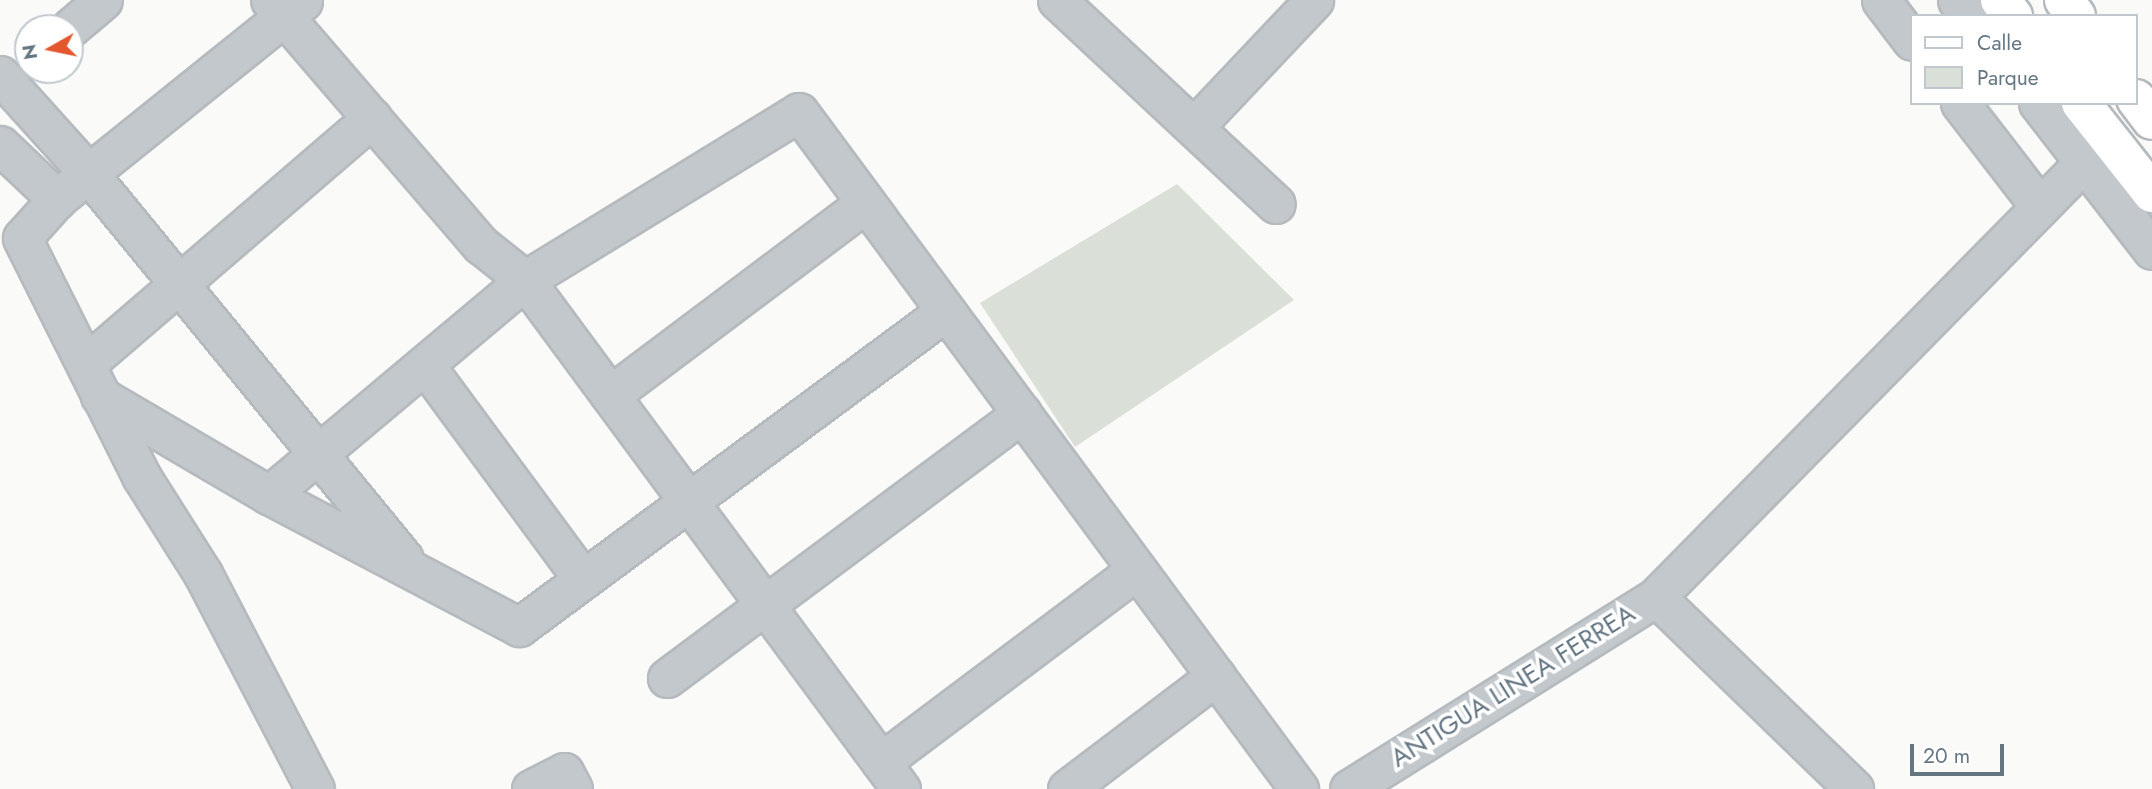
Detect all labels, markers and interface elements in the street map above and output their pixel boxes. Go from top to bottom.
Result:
north arrow [14,14,84,84]
legend [1910,14,2138,105]
text: Calle [1977,28,2022,58]
text: N [15,42,44,62]
text: Parque [1977,63,2039,93]
street label: ANTIGUA LINEA FERREA [1385,598,1641,774]
scale bar [1914,730,2008,774]
text: 20 m [1923,741,1970,771]

